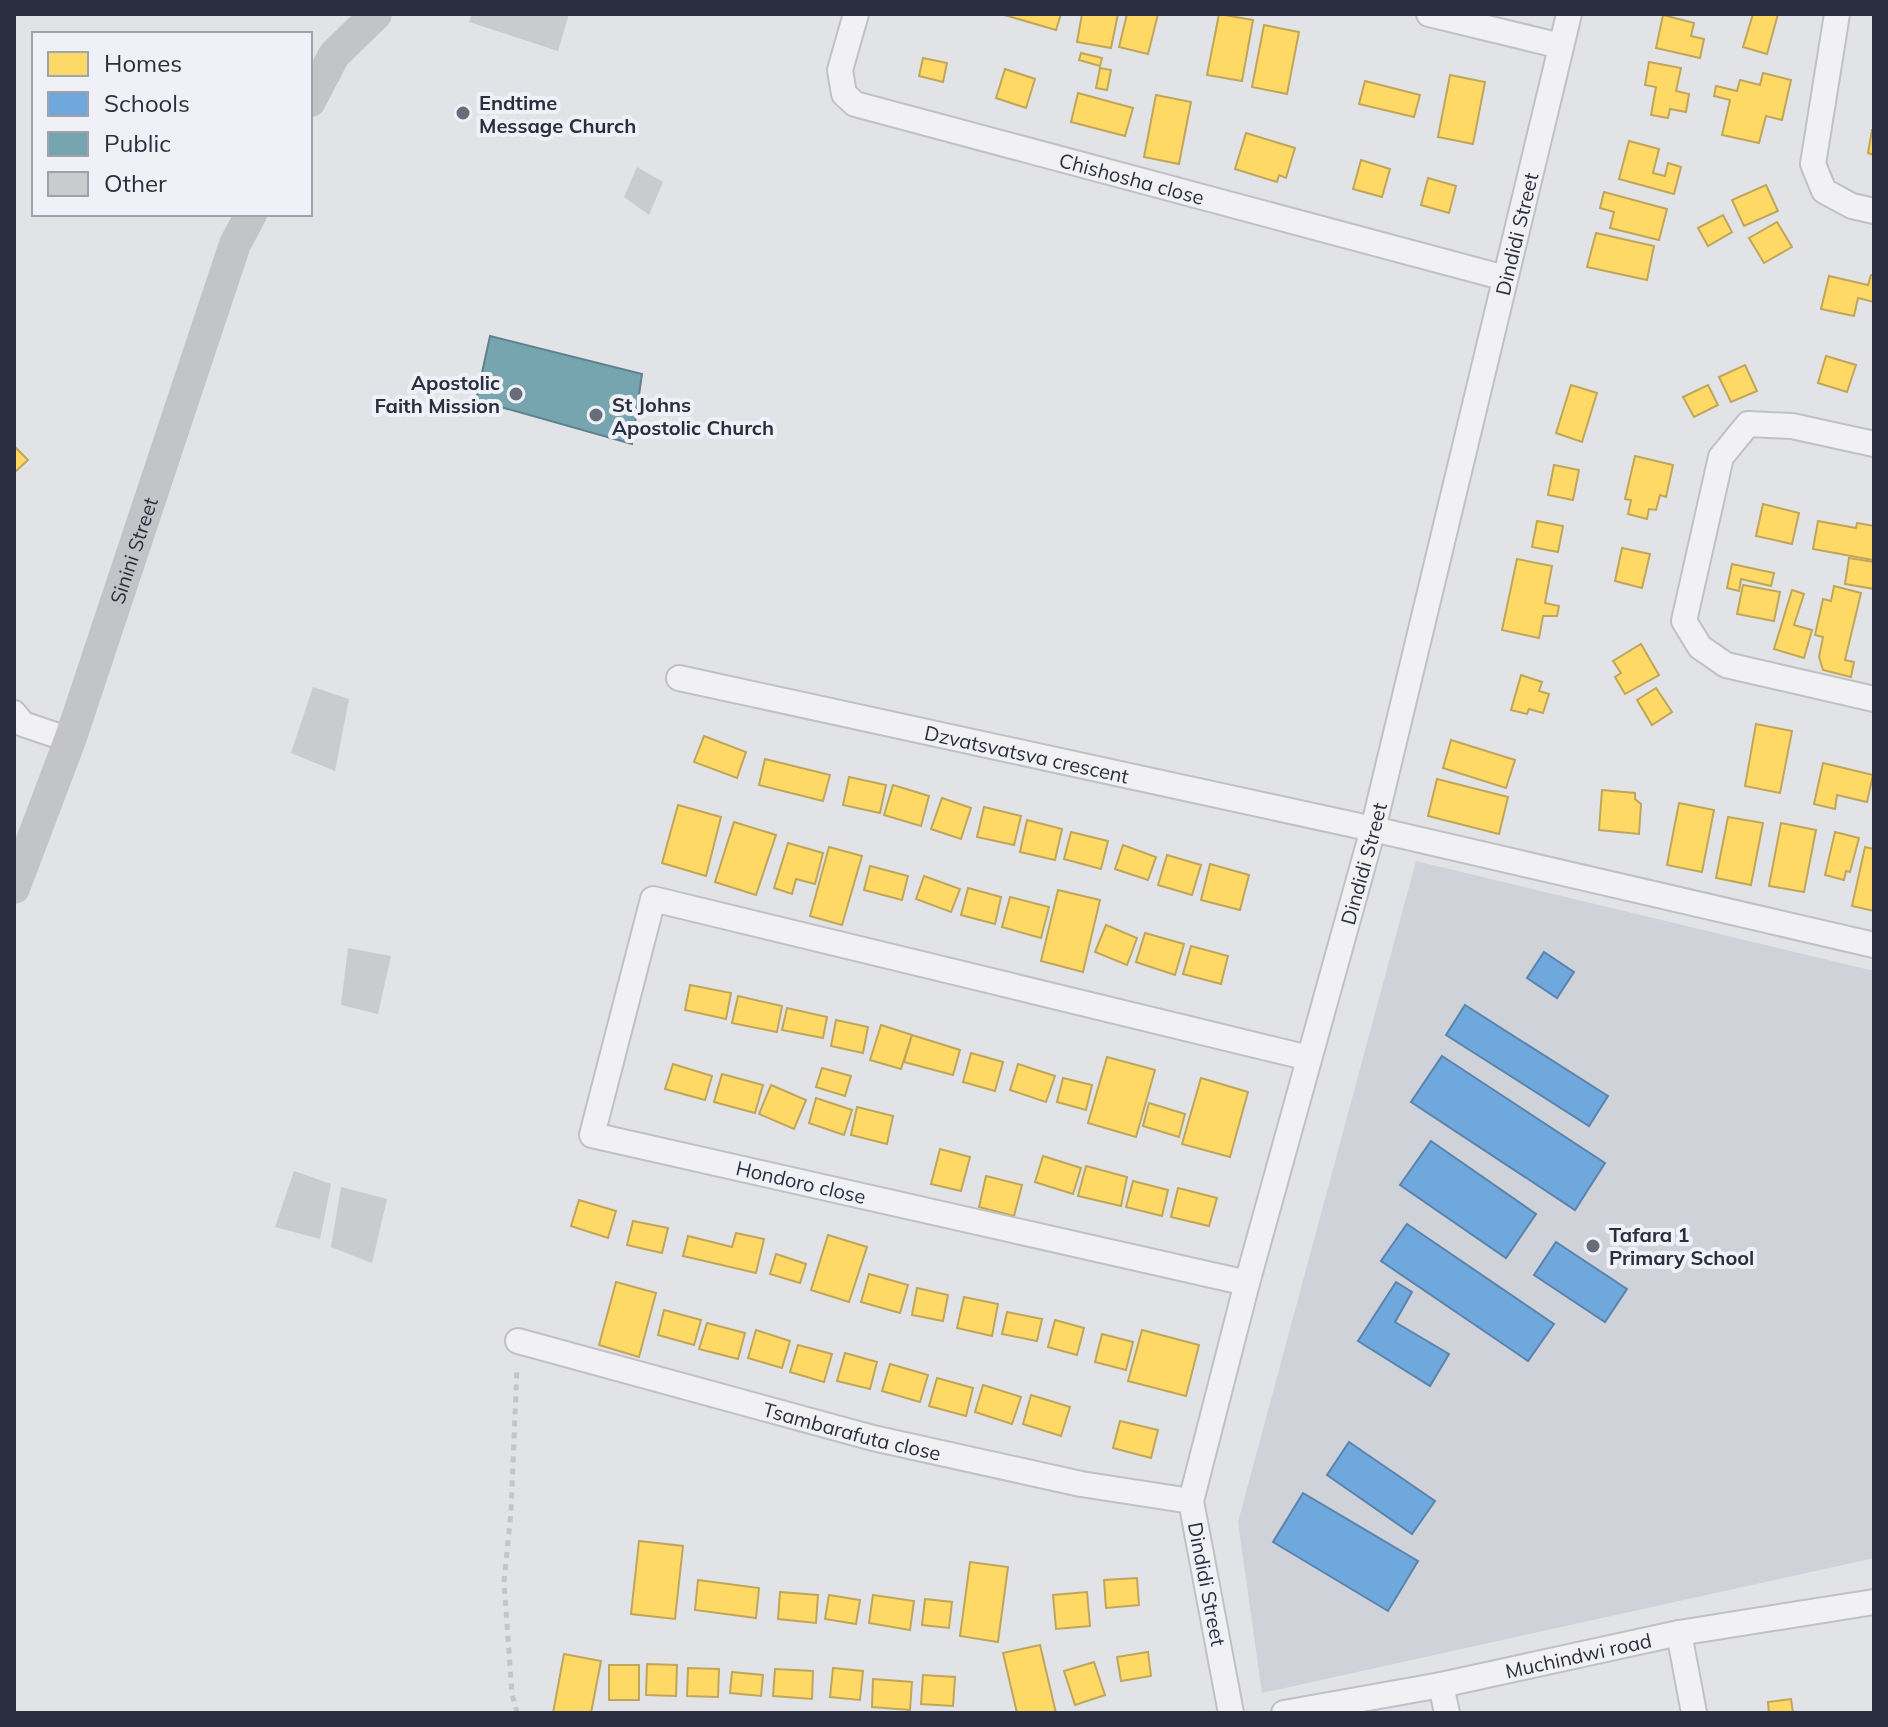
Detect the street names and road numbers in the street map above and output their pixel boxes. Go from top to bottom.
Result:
street label: Chishosha close [1057,147,1207,209]
street label: Dindidi Street [1489,170,1543,298]
street label: Sinini Street [104,494,162,607]
street label: Dzvatsvatsva crescent [922,719,1131,788]
street label: Dindidi Street [1335,800,1391,928]
street label: Hondoro close [734,1155,868,1209]
street label: Tsambarafuta close [760,1396,943,1465]
street label: Dindidi Street [1183,1520,1231,1648]
street label: Muchindwi road [1503,1627,1654,1683]

